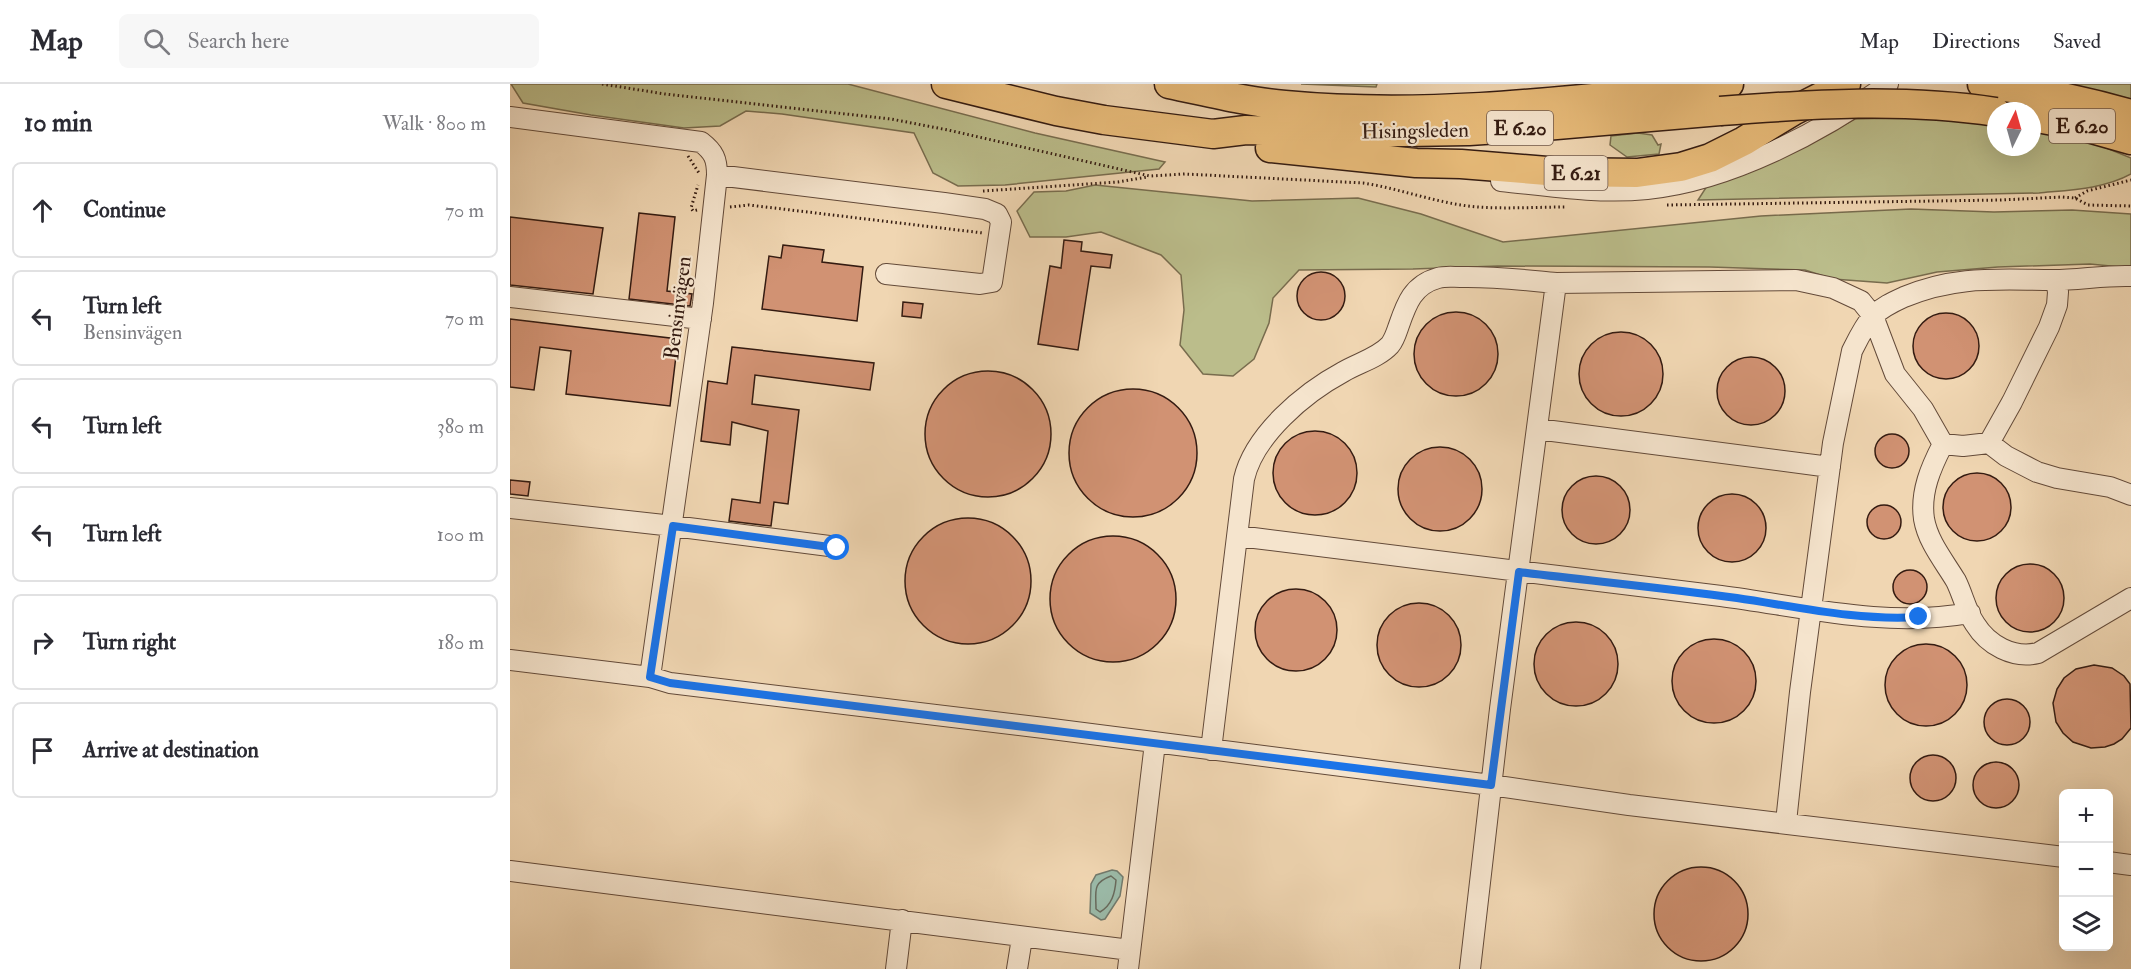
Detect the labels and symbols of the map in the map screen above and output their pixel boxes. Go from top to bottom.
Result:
north arrow [1987,102,2041,156]
road number: E 6.20 [2049,109,2115,143]
road number: E 6.20 [1487,111,1553,145]
street label: Hisingsleden [1361,117,1469,145]
road number: E 6.21 [1544,156,1608,190]
street label: Bensinvägen [658,254,698,361]
route start [823,534,849,560]
route end [1905,603,1931,629]

